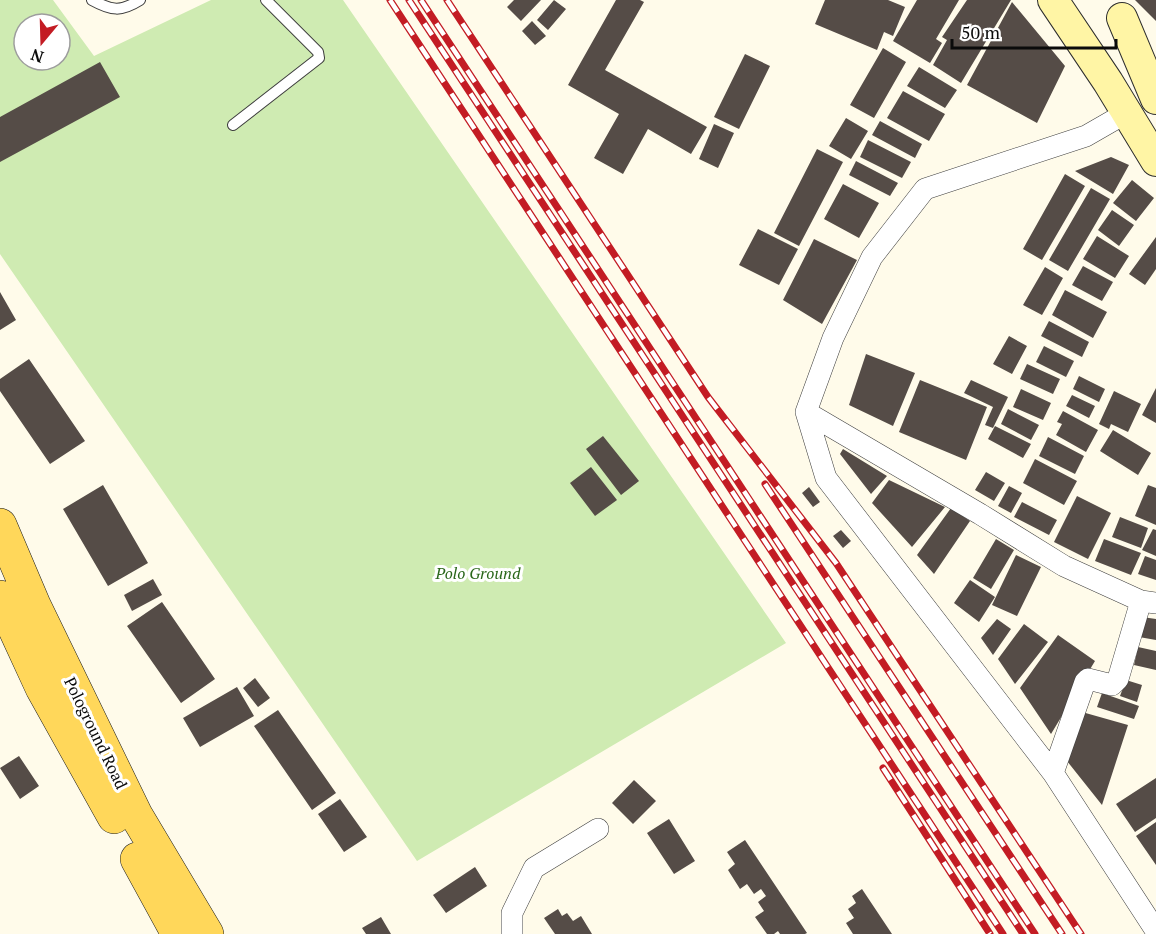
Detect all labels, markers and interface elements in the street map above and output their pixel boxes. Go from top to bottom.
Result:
north arrow [12,12,72,72]
scale bar [952,12,1116,50]
text: 50 m [961,20,1001,44]
text: N [28,44,46,69]
park label: Polo Ground [434,562,521,584]
street label: Pologround Road [59,673,133,793]

